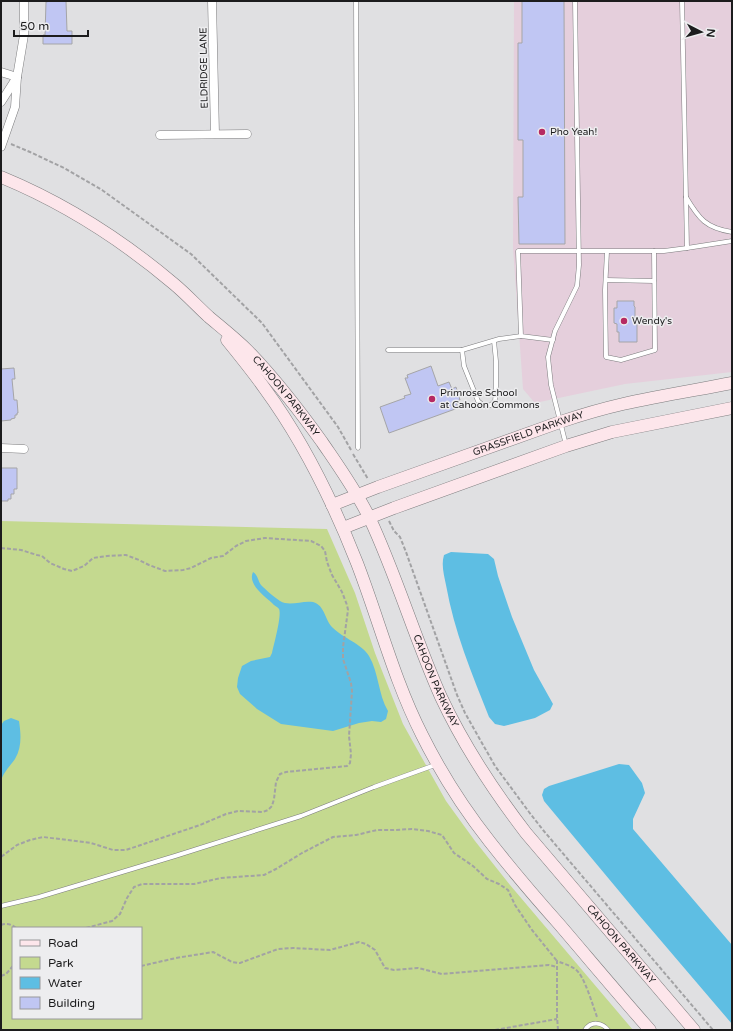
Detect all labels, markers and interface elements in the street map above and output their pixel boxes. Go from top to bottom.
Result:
scale bar [14,12,88,38]
north arrow [681,12,721,52]
text: 50 m [20,19,49,33]
street label: ELDRIDGE LANE [197,27,211,109]
text: N [704,28,717,38]
place label: Pho Yeah! [550,126,597,138]
marker: Pho Yeah! [537,127,547,137]
place label: Wendy's [632,315,672,327]
marker: Wendy's [619,316,629,326]
street label: CAHOON PARKWAY [250,353,322,439]
place label: Primrose School at Cahoon Commons [440,387,540,411]
marker: Primrose School at Cahoon Commons [427,394,437,404]
street label: GRASSFIELD PARKWAY [471,409,586,459]
street label: CAHOON PARKWAY [410,633,461,730]
street label: CAHOON PARKWAY [584,902,658,987]
legend [12,927,142,1019]
text: Road [48,936,78,950]
text: Park [48,956,74,970]
text: Water [48,976,83,990]
text: Building [48,996,95,1010]

